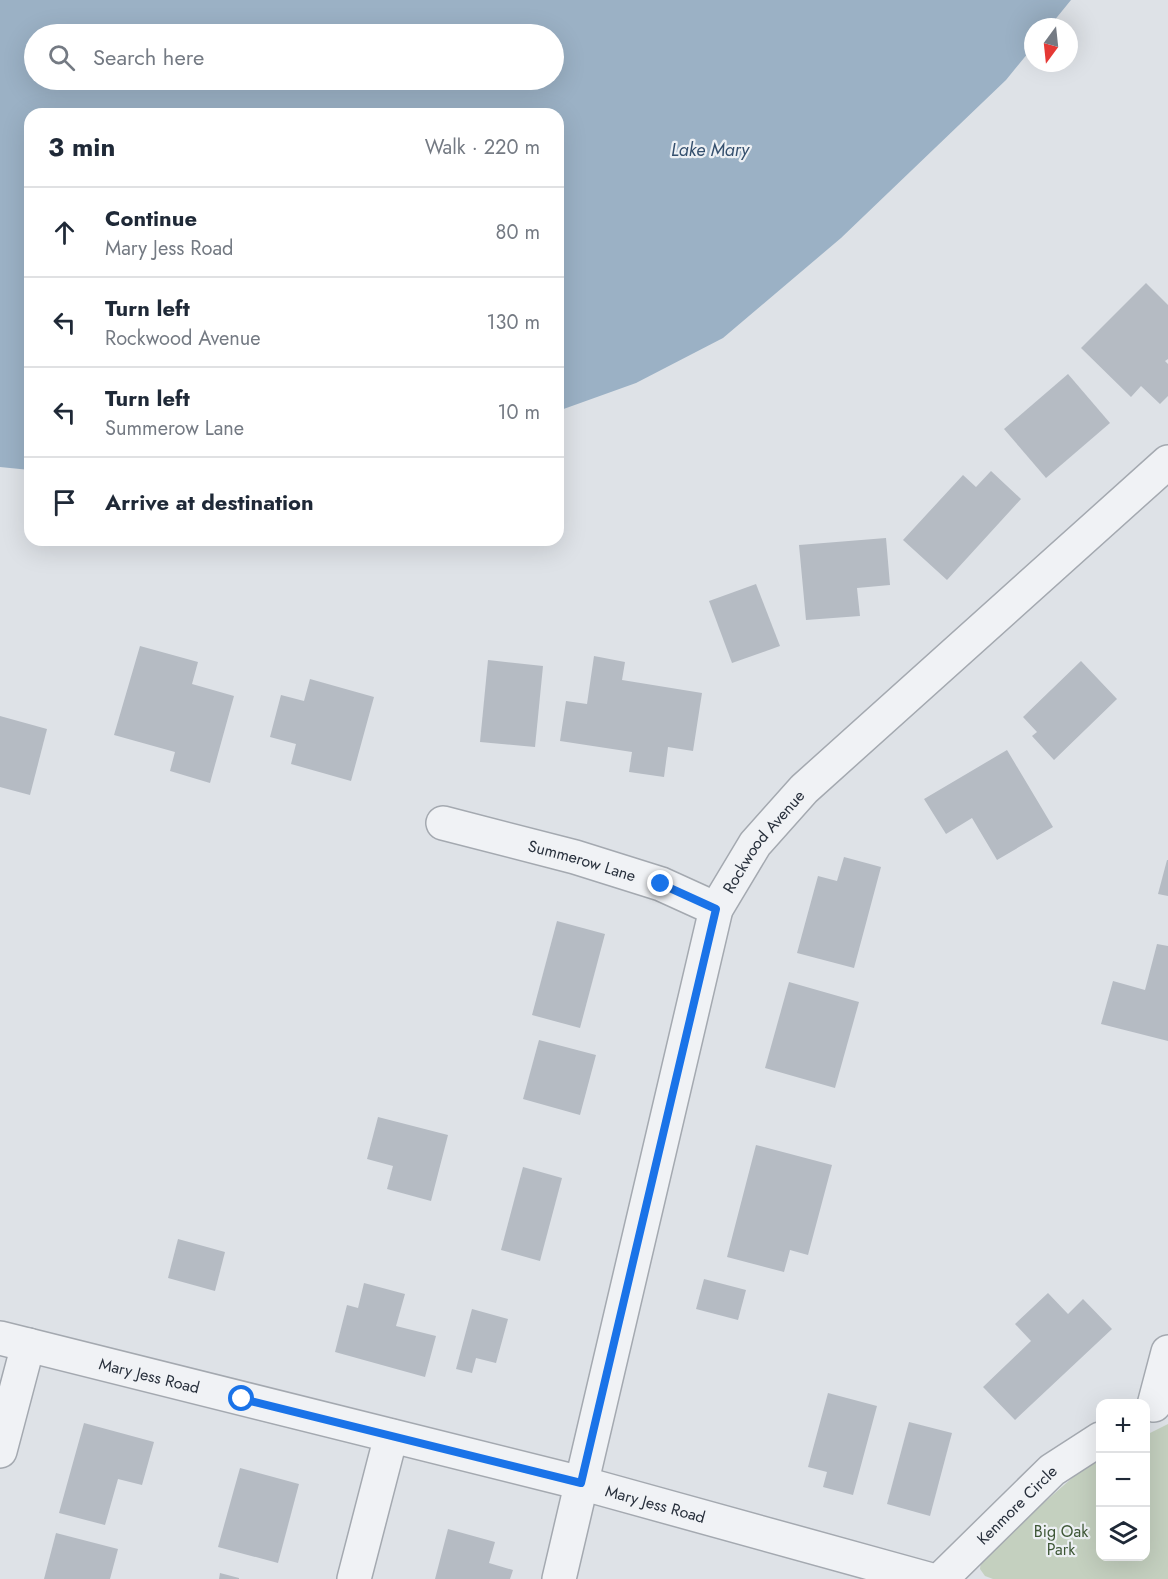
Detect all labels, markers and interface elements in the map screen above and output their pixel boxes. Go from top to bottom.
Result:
north arrow [1024,18,1078,72]
search box [24,24,564,90]
icon: search [45,41,78,74]
text: Search here [93,41,204,73]
text: 3 min [48,128,115,166]
text: Walk · 220 m [425,133,540,162]
water label: Lake Mary [671,137,750,163]
text: Continue [105,202,197,234]
icon: ahead [48,216,81,249]
text: 80 m [495,218,540,247]
text: Mary Jess Road [105,234,233,263]
text: Turn left [105,292,190,324]
icon: left [48,306,81,339]
text: 130 m [486,308,540,337]
text: Rockwood Avenue [105,324,261,353]
text: Turn left [105,382,190,414]
icon: left [48,396,81,429]
text: 10 m [497,398,540,427]
text: Summerow Lane [105,414,244,443]
icon: arrive [48,486,81,519]
text: Arrive at destination [105,486,314,518]
street label: Rockwood Avenue [717,785,810,897]
street label: Summerow Lane [526,834,639,887]
route end [647,870,673,896]
street label: Mary Jess Road [97,1352,202,1399]
route start [228,1385,254,1411]
map controls [1096,1399,1150,1561]
button: + [1096,1399,1150,1453]
button: − [1096,1453,1150,1507]
street label: Kenmore Circle [971,1460,1062,1550]
street label: Mary Jess Road [603,1479,708,1528]
button: layers [1096,1507,1150,1561]
park label: Big Oak Park [1034,1520,1089,1561]

